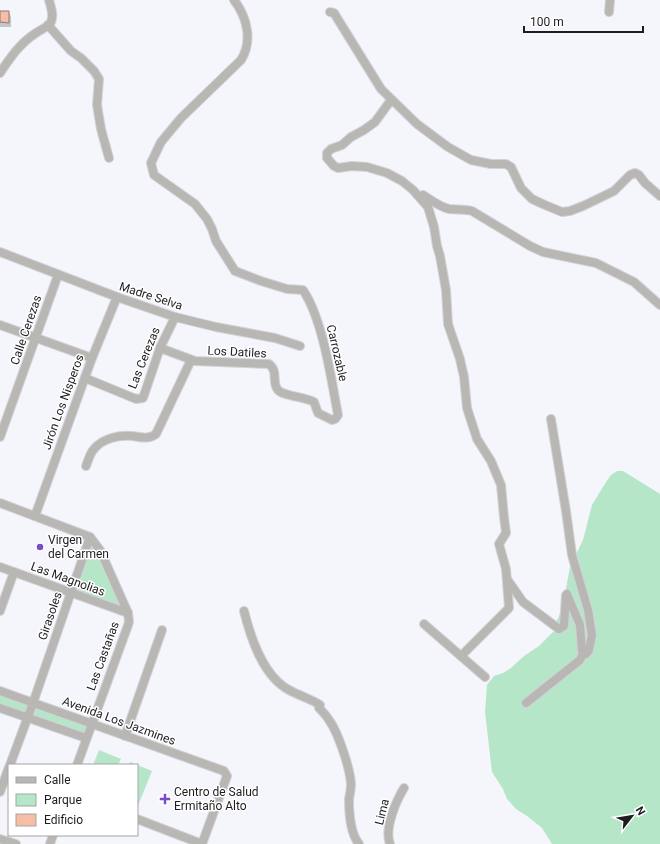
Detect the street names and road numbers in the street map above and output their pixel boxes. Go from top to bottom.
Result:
street label: Madre Selva [118,279,184,313]
street label: Calle Cerezas [8,293,44,367]
street label: Carrozable [324,323,350,383]
street label: Las Cerezas [125,325,163,391]
street label: Los Datiles [207,343,267,361]
street label: Jirón Los Nisperos [39,353,87,451]
street label: Las Magnolias [29,559,107,599]
street label: Girasoles [35,590,65,642]
street label: Las Castañas [84,620,122,692]
street label: Avenida Los Jazmines [60,694,178,748]
street label: Lima [372,797,392,827]

